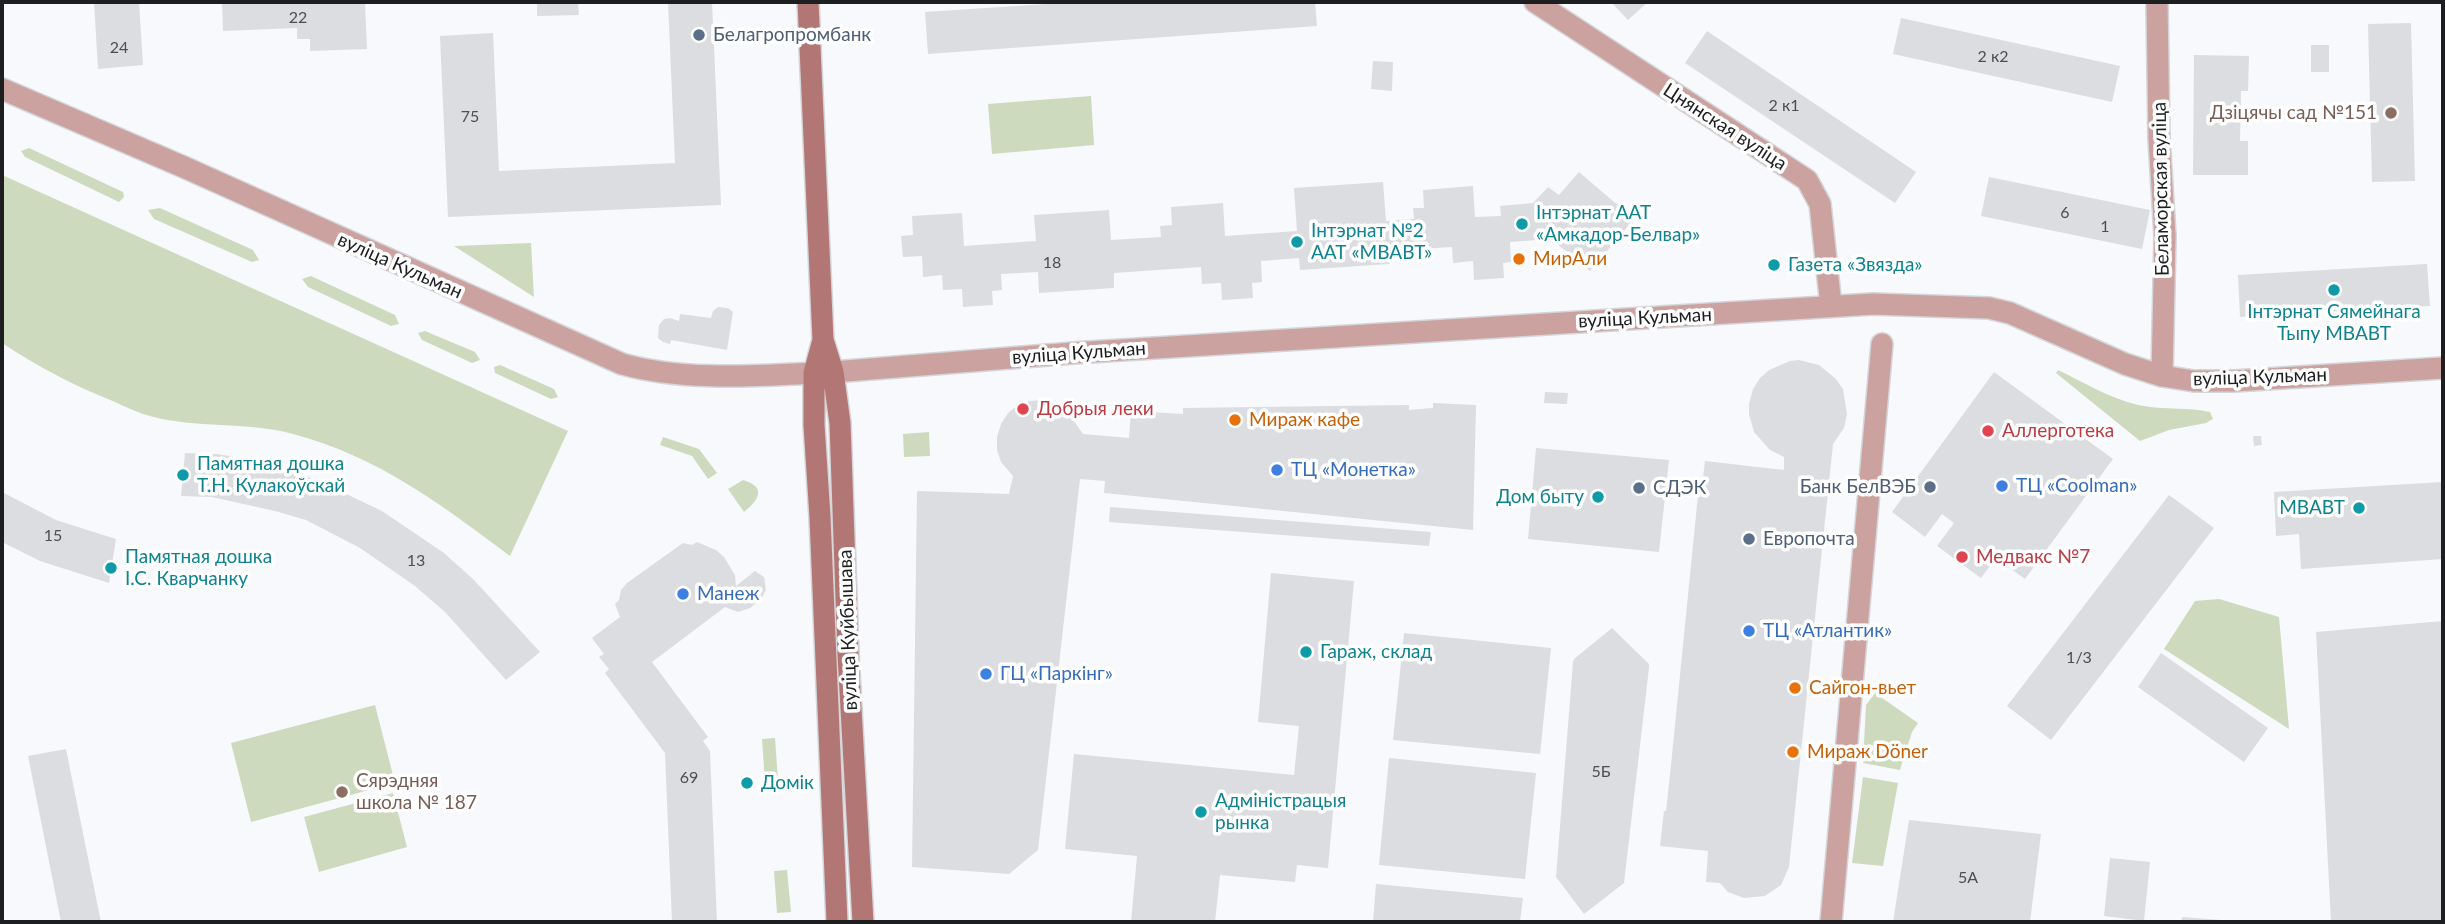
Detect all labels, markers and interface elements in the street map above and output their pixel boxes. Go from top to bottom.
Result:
house number: 22 [289,8,307,28]
place label: Белагропромбанк [713,24,871,46]
marker: Белагропромбанк [691,27,707,43]
house number: 24 [110,38,128,58]
house number: 2 к2 [1978,47,2008,67]
street label: Цнянская вуліца [1659,79,1791,175]
house number: 2 к1 [1769,96,1799,116]
street label: Беламорская вуліца [2148,102,2174,276]
place label: Дзіцячы сад №151 [2210,102,2377,124]
marker: Дзіцячы сад №151 [2383,105,2399,121]
house number: 75 [461,107,479,127]
place label: Інтэрнат ААТ «Амкадор-Белвар» [1536,202,1700,246]
house number: 6 [2060,203,2070,223]
marker: Інтэрнат ААТ «Амкадор-Белвар» [1514,216,1530,232]
house number: 1 [2100,217,2110,237]
place label: Інтэрнат №2 ААТ «МВАВТ» [1311,220,1432,264]
street label: вуліца Кульман [334,228,466,304]
marker: Інтэрнат №2 ААТ «МВАВТ» [1289,234,1305,250]
place label: МирАли [1533,248,1607,270]
marker: МирАли [1511,251,1527,267]
house number: 18 [1043,253,1061,273]
place label: Газета «Звязда» [1788,254,1923,276]
marker: Газета «Звязда» [1766,257,1782,273]
marker: Інтэрнат Сямейнага Тыпу МВАВТ [2326,282,2342,298]
place label: Інтэрнат Сямейнага Тыпу МВАВТ [2247,301,2421,345]
street label: вуліца Кульман [1577,303,1713,333]
street label: вуліца Кульман [1011,337,1147,369]
street label: вуліца Кульман [2193,363,2327,391]
place label: Добрыя леки [1037,398,1154,420]
marker: Добрыя леки [1015,401,1031,417]
place label: Мираж кафе [1249,409,1360,431]
marker: Мираж кафе [1227,412,1243,428]
place label: Аллерготека [2002,420,2114,442]
marker: Аллерготека [1980,423,1996,439]
place label: Памятная дошка Т.Н. Кулакоўскай [197,453,345,497]
place label: ТЦ «Монетка» [1291,459,1416,481]
marker: ТЦ «Монетка» [1269,462,1285,478]
marker: Памятная дошка Т.Н. Кулакоўскай [175,467,191,483]
place label: ТЦ «Coolman» [2016,475,2137,497]
place label: Банк БелВЭБ [1800,476,1916,498]
place label: СДЭК [1653,477,1706,499]
marker: ТЦ «Coolman» [1994,478,2010,494]
marker: Банк БелВЭБ [1922,479,1938,495]
marker: СДЭК [1631,480,1647,496]
place label: Дом быту [1496,486,1584,508]
marker: Дом быту [1590,489,1606,505]
place label: МВАВТ [2279,497,2345,519]
marker: МВАВТ [2351,500,2367,516]
house number: 15 [44,526,62,546]
place label: Европочта [1763,528,1855,550]
marker: Европочта [1741,531,1757,547]
place label: Памятная дошка І.С. Кварчанку [125,546,272,590]
place label: Медвакс №7 [1976,546,2090,568]
street label: вуліца Куйбышава [834,549,862,711]
marker: Медвакс №7 [1954,549,1970,565]
house number: 13 [407,551,425,571]
marker: Памятная дошка І.С. Кварчанку [103,560,119,576]
place label: Манеж [697,583,759,605]
marker: Манеж [675,586,691,602]
place label: ТЦ «Атлантик» [1763,620,1892,642]
marker: ТЦ «Атлантик» [1741,623,1757,639]
place label: Гараж, склад [1320,641,1432,663]
marker: Гараж, склад [1298,644,1314,660]
house number: 1/3 [2066,648,2092,668]
place label: ГЦ «Паркінг» [1000,663,1113,685]
marker: ГЦ «Паркінг» [978,666,994,682]
place label: Сайгон-вьет [1809,677,1916,699]
marker: Сайгон-вьет [1787,680,1803,696]
place label: Мираж Döner [1807,741,1928,763]
marker: Мираж Döner [1785,744,1801,760]
house number: 5Б [1591,762,1611,782]
house number: 69 [680,768,698,788]
place label: Сярэдняя школа № 187 [356,770,477,814]
place label: Домік [761,772,814,794]
marker: Домік [739,775,755,791]
marker: Сярэдняя школа № 187 [334,784,350,800]
place label: Адміністрацыя рынка [1215,790,1346,834]
marker: Адміністрацыя рынка [1193,804,1209,820]
house number: 5А [1958,868,1978,888]

